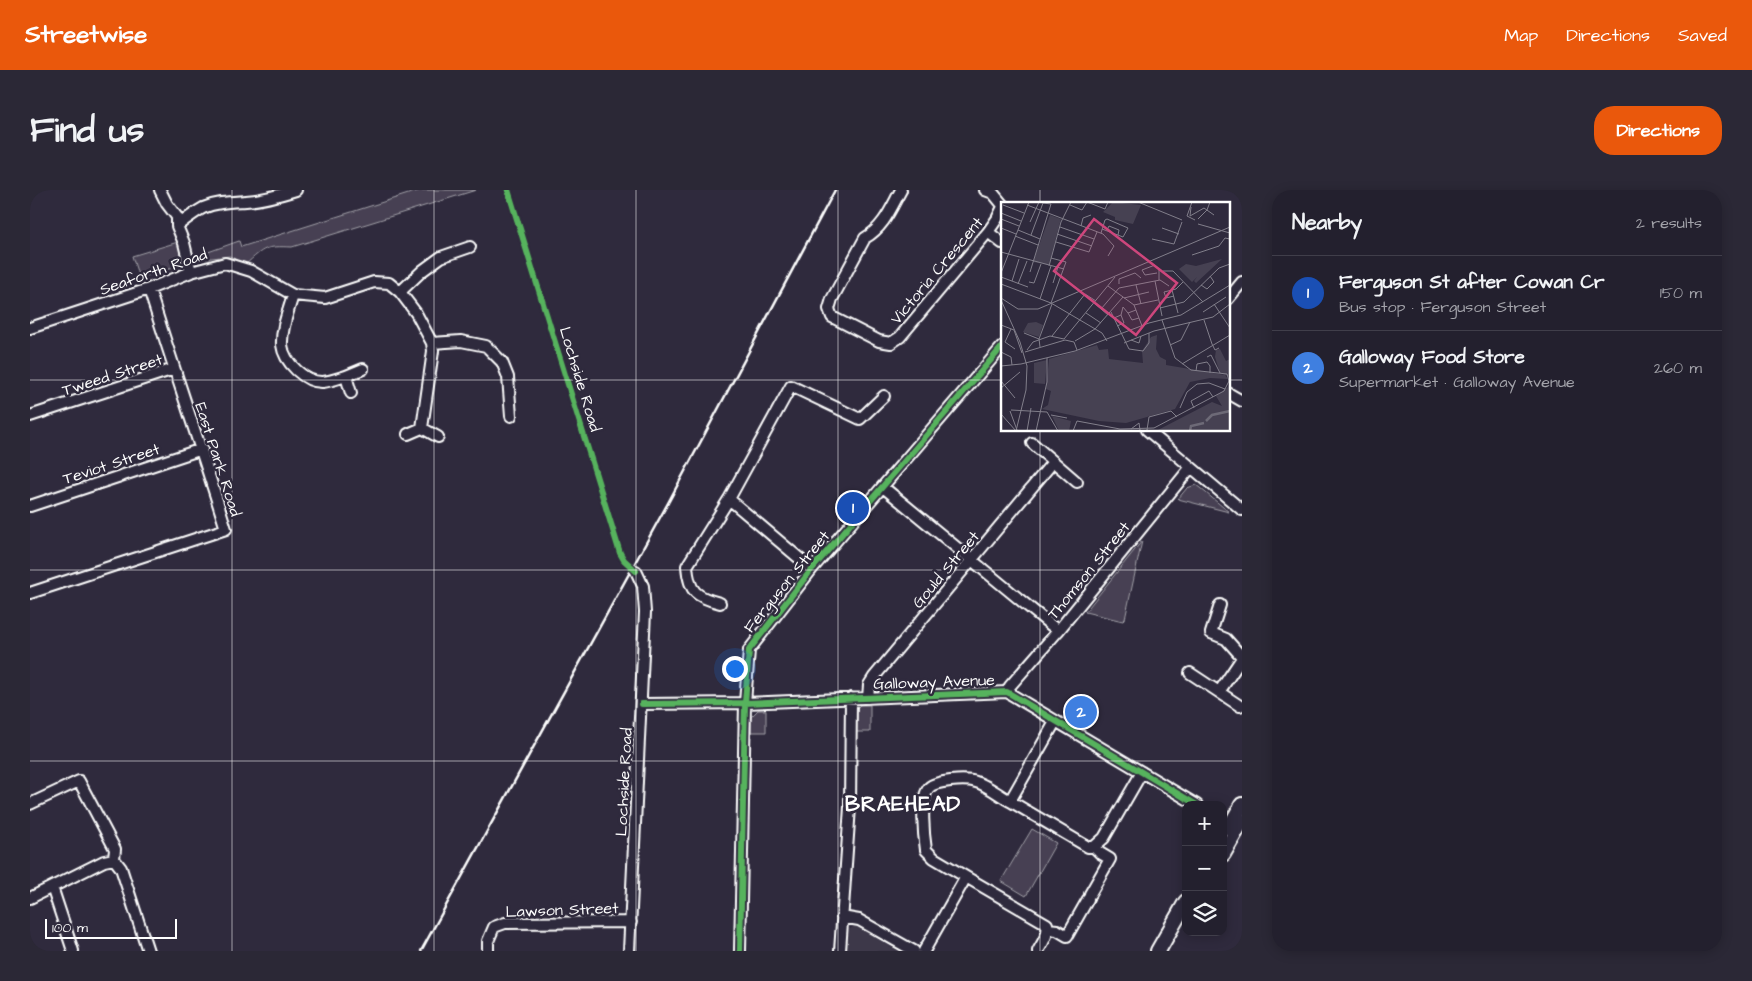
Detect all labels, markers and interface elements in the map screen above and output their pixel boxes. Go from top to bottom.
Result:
text: Streetwise [25,18,147,52]
text: Map [1504,23,1538,48]
text: Directions [1566,23,1650,48]
text: Saved [1678,23,1727,48]
text: Find us [30,106,144,155]
button: Directions [1594,106,1722,155]
inset map [1001,202,1230,431]
text: Nearby [1292,208,1362,237]
street label: Victoria Crescent [885,212,989,329]
text: 2 results [1636,212,1702,234]
street label: Seaforth Road [97,243,210,301]
text: Ferguson St after Cowan Cr [1339,269,1604,296]
text: 1 [1307,282,1309,304]
text: 150 m [1660,282,1702,304]
text: Bus stop · Ferguson Street [1339,296,1546,318]
street label: Lochside Road [554,324,606,434]
text: Galloway Food Store [1339,344,1525,371]
street label: Tweed Street [59,348,166,402]
text: 2 [1303,357,1313,379]
text: 260 m [1654,357,1702,379]
text: Supermarket · Galloway Avenue [1339,371,1575,393]
street label: East Park Road [189,399,247,519]
street label: Teviot Street [60,438,163,490]
pin: 1 [837,489,869,527]
street label: Thomson Street [1042,517,1135,624]
street label: Ferguson Street [739,525,836,638]
street label: Gould Street [907,526,985,613]
your location [722,656,748,682]
street label: Galloway Avenue [873,669,996,696]
pin: 2 [1065,693,1097,731]
street label: Lochside Road [610,727,638,837]
district label: BRAEHEAD [845,790,961,819]
map controls [1182,801,1227,936]
button: + [1182,801,1227,846]
button: − [1182,846,1227,891]
button: layers [1182,891,1227,936]
street label: Lawson Street [505,897,619,923]
scale bar [45,916,178,939]
text: 100 m [52,918,88,938]

